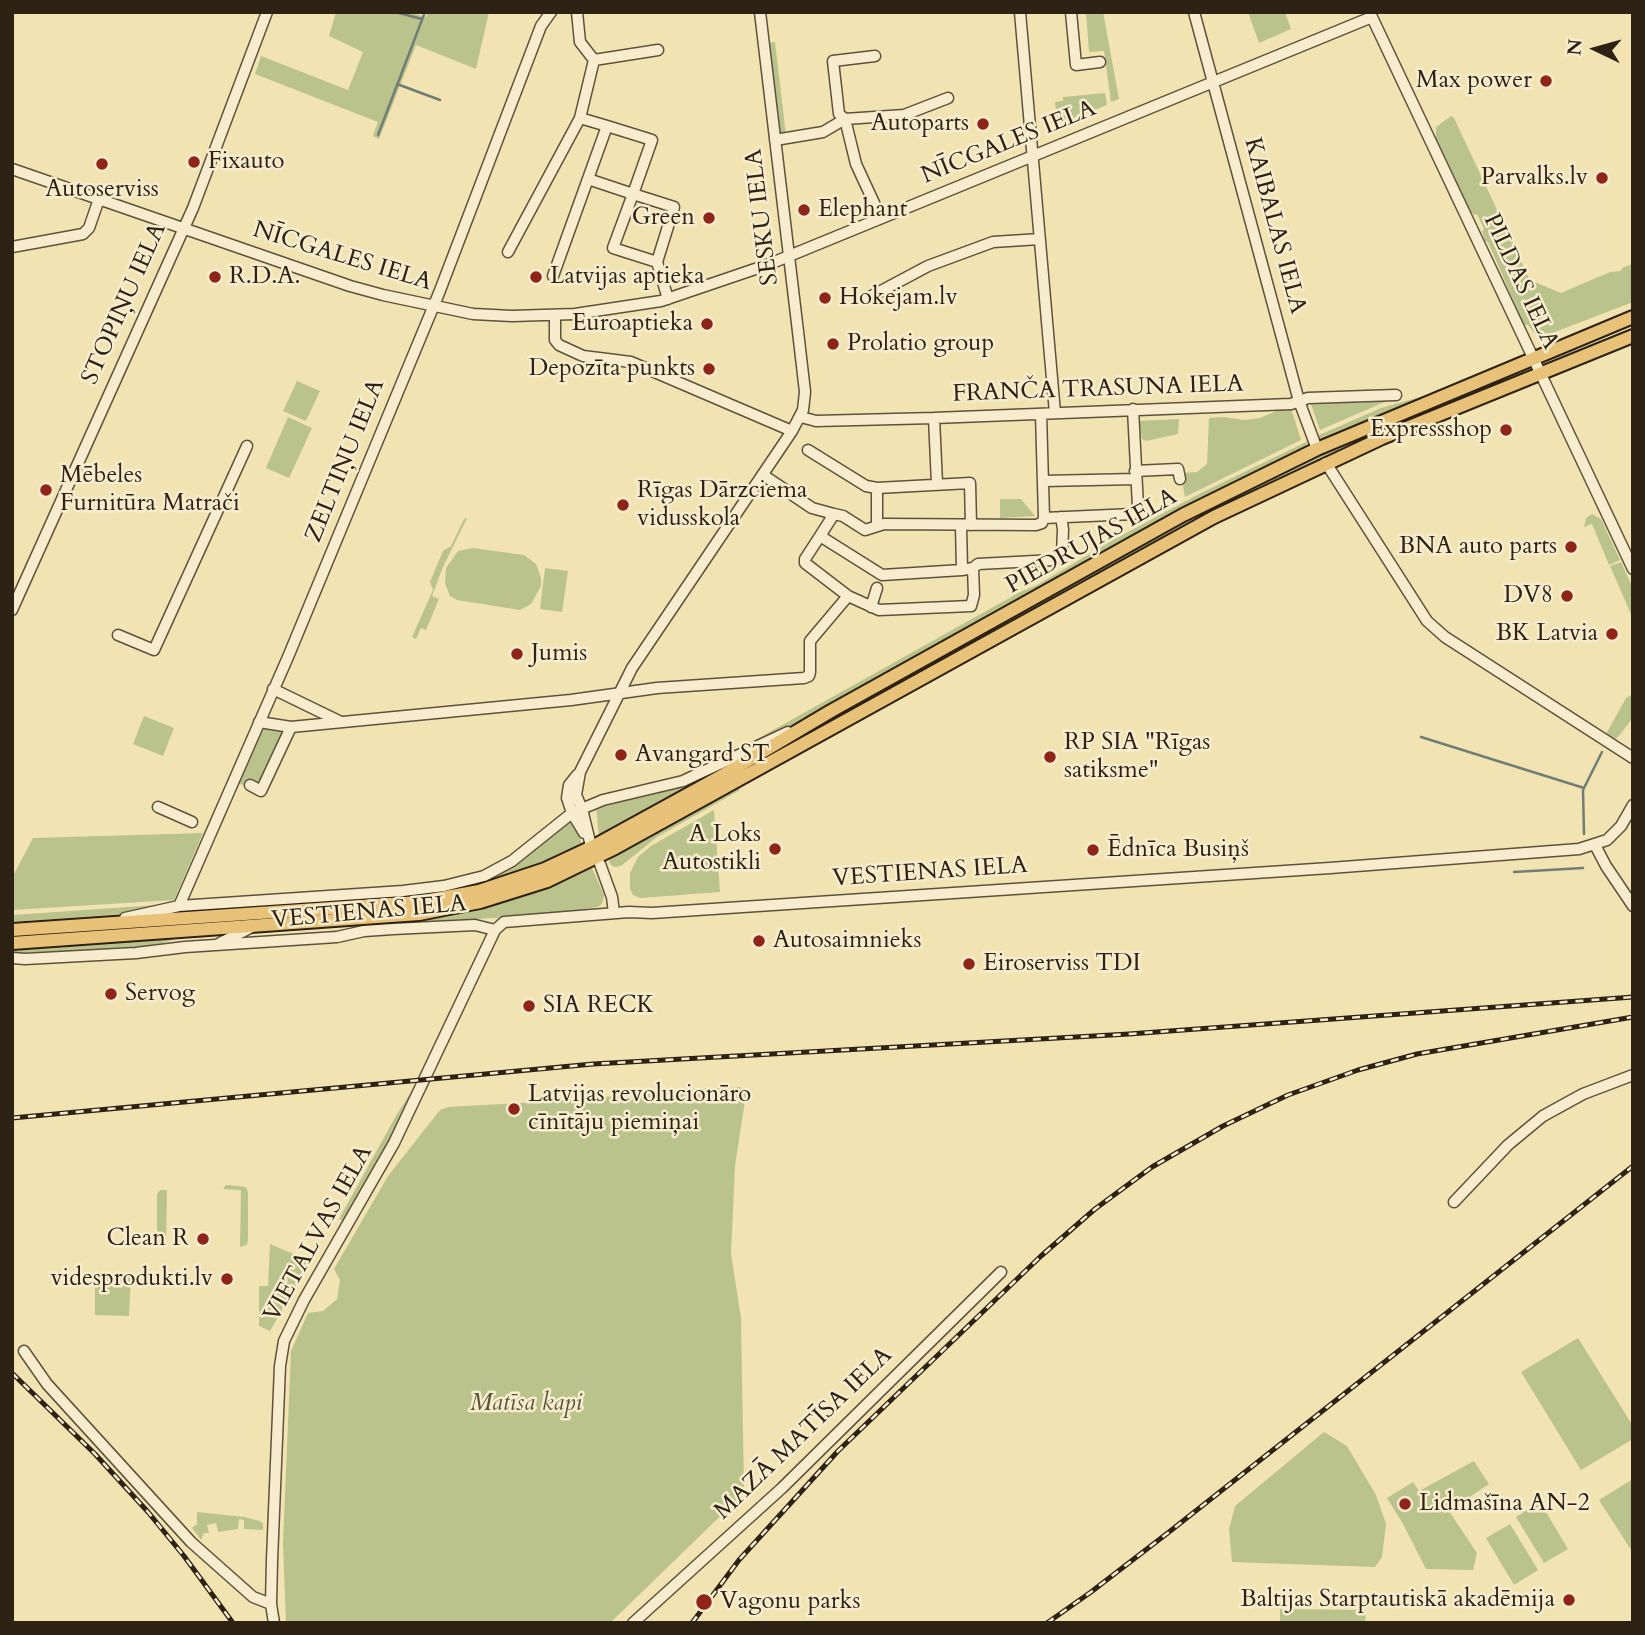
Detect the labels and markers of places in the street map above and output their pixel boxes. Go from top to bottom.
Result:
place label: Max power [1416,67,1532,95]
marker: Max power [1538,73,1554,89]
place label: Autoparts [871,110,969,138]
marker: Autoparts [975,116,991,132]
place label: Fixauto [208,148,284,176]
marker: Fixauto [186,154,202,170]
marker: Autoserviss [94,156,110,172]
place label: Parvalks.lv [1481,164,1588,192]
marker: Parvalks.lv [1594,170,1610,186]
place label: Autoserviss [45,176,159,204]
place label: Elephant [818,196,907,224]
marker: Elephant [796,202,812,218]
place label: Green [632,204,695,232]
marker: Green [701,210,717,226]
place label: R.D.A. [229,263,300,291]
place label: Latvijas aptieka [550,263,705,291]
marker: R.D.A. [207,269,223,285]
marker: Latvijas aptieka [528,269,544,285]
place label: Hokejam.lv [839,284,958,312]
marker: Hokejam.lv [817,290,833,306]
place label: Euroaptieka [572,310,693,338]
marker: Euroaptieka [699,316,715,332]
place label: Prolatio group [847,330,994,358]
marker: Prolatio group [825,336,841,352]
place label: Depozīta punkts [529,355,695,383]
marker: Depozīta punkts [701,361,717,377]
place label: Expressshop [1370,416,1492,444]
marker: Expressshop [1498,422,1514,438]
place label: Mēbeles Furnitūra Matrači [60,462,240,518]
place label: Rīgas Dārzciema vidusskola [637,477,807,533]
marker: Mēbeles Furnitūra Matrači [38,482,54,498]
marker: Rīgas Dārzciema vidusskola [615,497,631,513]
place label: BNA auto parts [1399,533,1557,561]
marker: BNA auto parts [1563,539,1579,555]
place label: DV8 [1504,582,1553,610]
marker: DV8 [1559,588,1575,604]
place label: BK Latvia [1496,620,1598,648]
marker: BK Latvia [1604,626,1620,642]
place label: Jumis [531,640,587,668]
marker: Jumis [509,646,525,662]
place label: RP SIA "Rīgas satiksme" [1064,729,1210,785]
place label: Avangard ST [635,741,770,769]
marker: Avangard ST [613,747,629,763]
marker: RP SIA "Rīgas satiksme" [1042,749,1058,765]
place label: A Loks Autostikli [662,821,761,877]
place label: Ēdnīca Busiņš [1107,836,1249,864]
marker: A Loks Autostikli [767,841,783,857]
marker: Ēdnīca Busiņš [1085,842,1101,858]
place label: Autosaimnieks [773,927,921,955]
marker: Autosaimnieks [751,933,767,949]
place label: Eiroserviss TDI [983,950,1141,978]
marker: Eiroserviss TDI [961,956,977,972]
place label: Servog [125,980,195,1008]
marker: Servog [103,986,119,1002]
place label: SIA RECK [543,992,654,1020]
marker: SIA RECK [521,998,537,1014]
place label: Latvijas revolucionāro cīnītāju piemiņai [528,1081,751,1137]
marker: Latvijas revolucionāro cīnītāju piemiņai [506,1101,522,1117]
place label: Clean R [107,1225,189,1253]
marker: Clean R [195,1231,211,1247]
place label: videsprodukti.lv [50,1265,213,1293]
marker: videsprodukti.lv [219,1271,235,1287]
place label: Lidmašīna AN-2 [1419,1490,1590,1518]
marker: Lidmašīna AN-2 [1397,1496,1413,1512]
place label: Baltijas Starptautiskā akadēmija [1240,1586,1555,1614]
place label: Vagonu parks [720,1588,860,1616]
marker: Vagonu parks [694,1592,714,1612]
marker: Baltijas Starptautiskā akadēmija [1561,1592,1577,1608]

